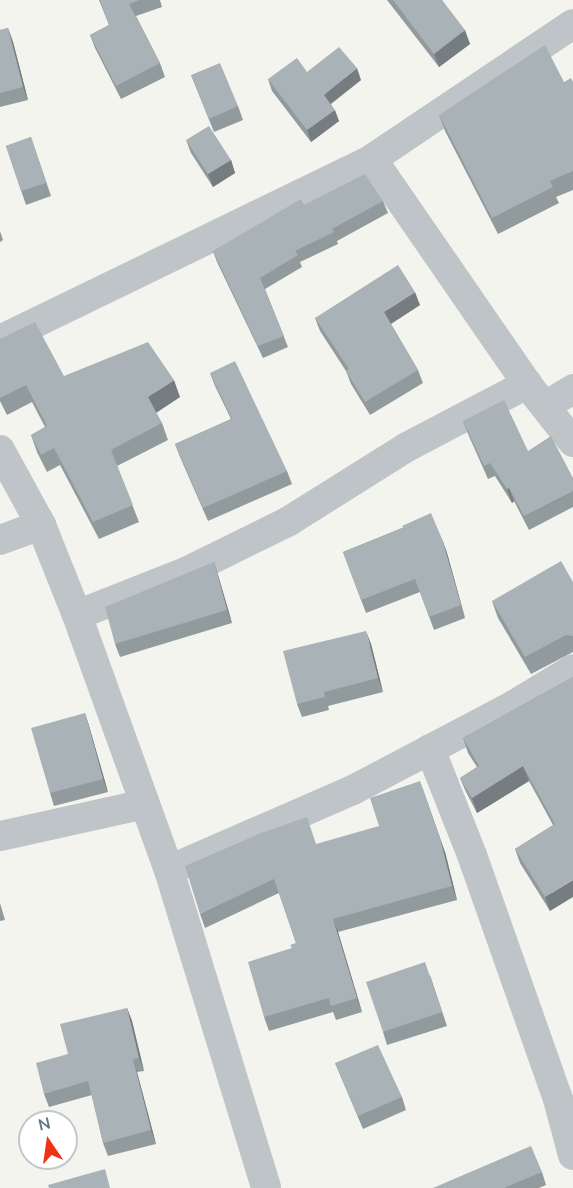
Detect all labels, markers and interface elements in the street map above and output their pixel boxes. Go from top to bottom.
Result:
north arrow [18,1110,78,1170]
text: N [36,1112,53,1136]

